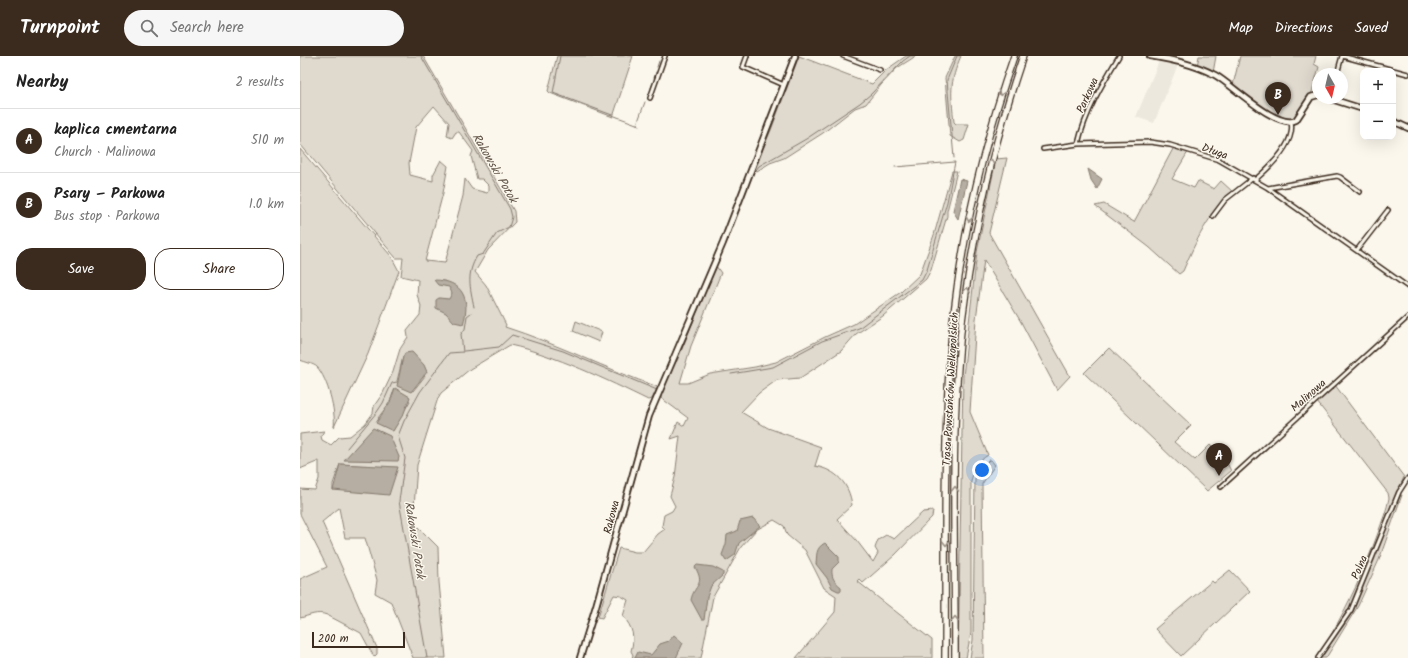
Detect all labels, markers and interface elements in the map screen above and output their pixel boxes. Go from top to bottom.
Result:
search box [124,10,404,46]
text: Turnpoint [20,13,100,43]
text: Search here [170,16,244,40]
icon: search [138,17,160,39]
text: Map [1228,17,1253,39]
text: Directions [1275,17,1333,39]
text: Saved [1355,17,1388,39]
north arrow [1312,68,1348,104]
map controls [1360,68,1396,140]
button: + [1360,68,1396,104]
text: Nearby [16,69,68,96]
text: 2 results [236,72,284,93]
street label: Parkowa [1072,75,1104,116]
pin: B [1265,82,1291,115]
one-way arrow [998,89,1006,96]
button: − [1360,104,1396,140]
text: kaplica cmentarna [54,118,177,142]
text: A [25,130,33,151]
text: 510 m [251,130,284,151]
water label: Rakowski Potok [467,130,523,209]
street label: Długa [1199,139,1230,165]
text: Church · Malinowa [54,142,156,163]
one-way arrow [986,159,995,166]
text: Psary – Parkowa [54,182,165,206]
text: B [25,194,33,215]
text: 1.0 km [249,194,284,215]
text: Bus stop · Parkowa [54,206,160,227]
one-way arrow [965,216,973,222]
button: Save [16,248,146,290]
button: Share [154,248,284,290]
one-way arrow [962,286,971,293]
street label: Trasa Powstańców Wielkopolskich [938,312,964,466]
street label: Malinowa [1287,375,1331,417]
pin: A [1206,443,1232,476]
your location [972,460,992,480]
one-way arrow [951,486,959,492]
street label: Rakowa [599,498,625,536]
water label: Rakowski Potok [399,500,430,582]
one-way arrow [942,540,950,546]
street label: Polna [1347,553,1373,582]
one-way arrow [951,616,959,622]
scale bar [312,630,405,649]
text: 200 m [318,630,349,648]

